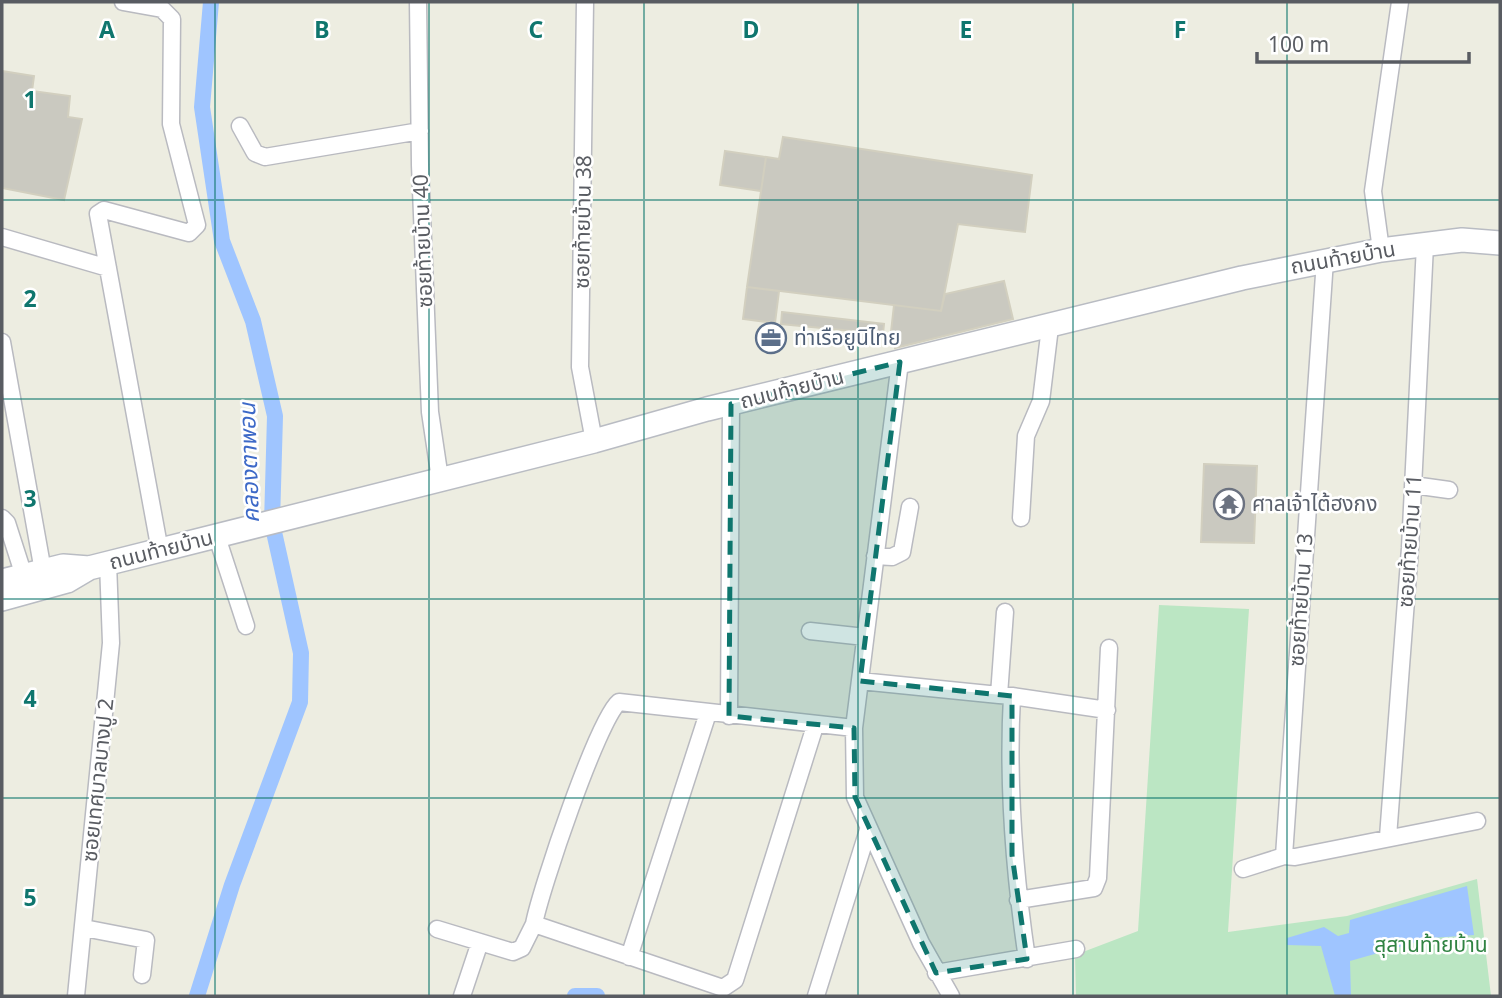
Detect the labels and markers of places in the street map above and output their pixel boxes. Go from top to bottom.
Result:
office icon: ท่าเรือยูนิไทย [754,321,788,355]
place label: ท่าเรือยูนิไทย [794,323,901,351]
temple icon: ศาลเจ้าไต้ฮงกง [1212,487,1246,521]
place label: ศาลเจ้าไต้ฮงกง [1252,489,1377,517]

